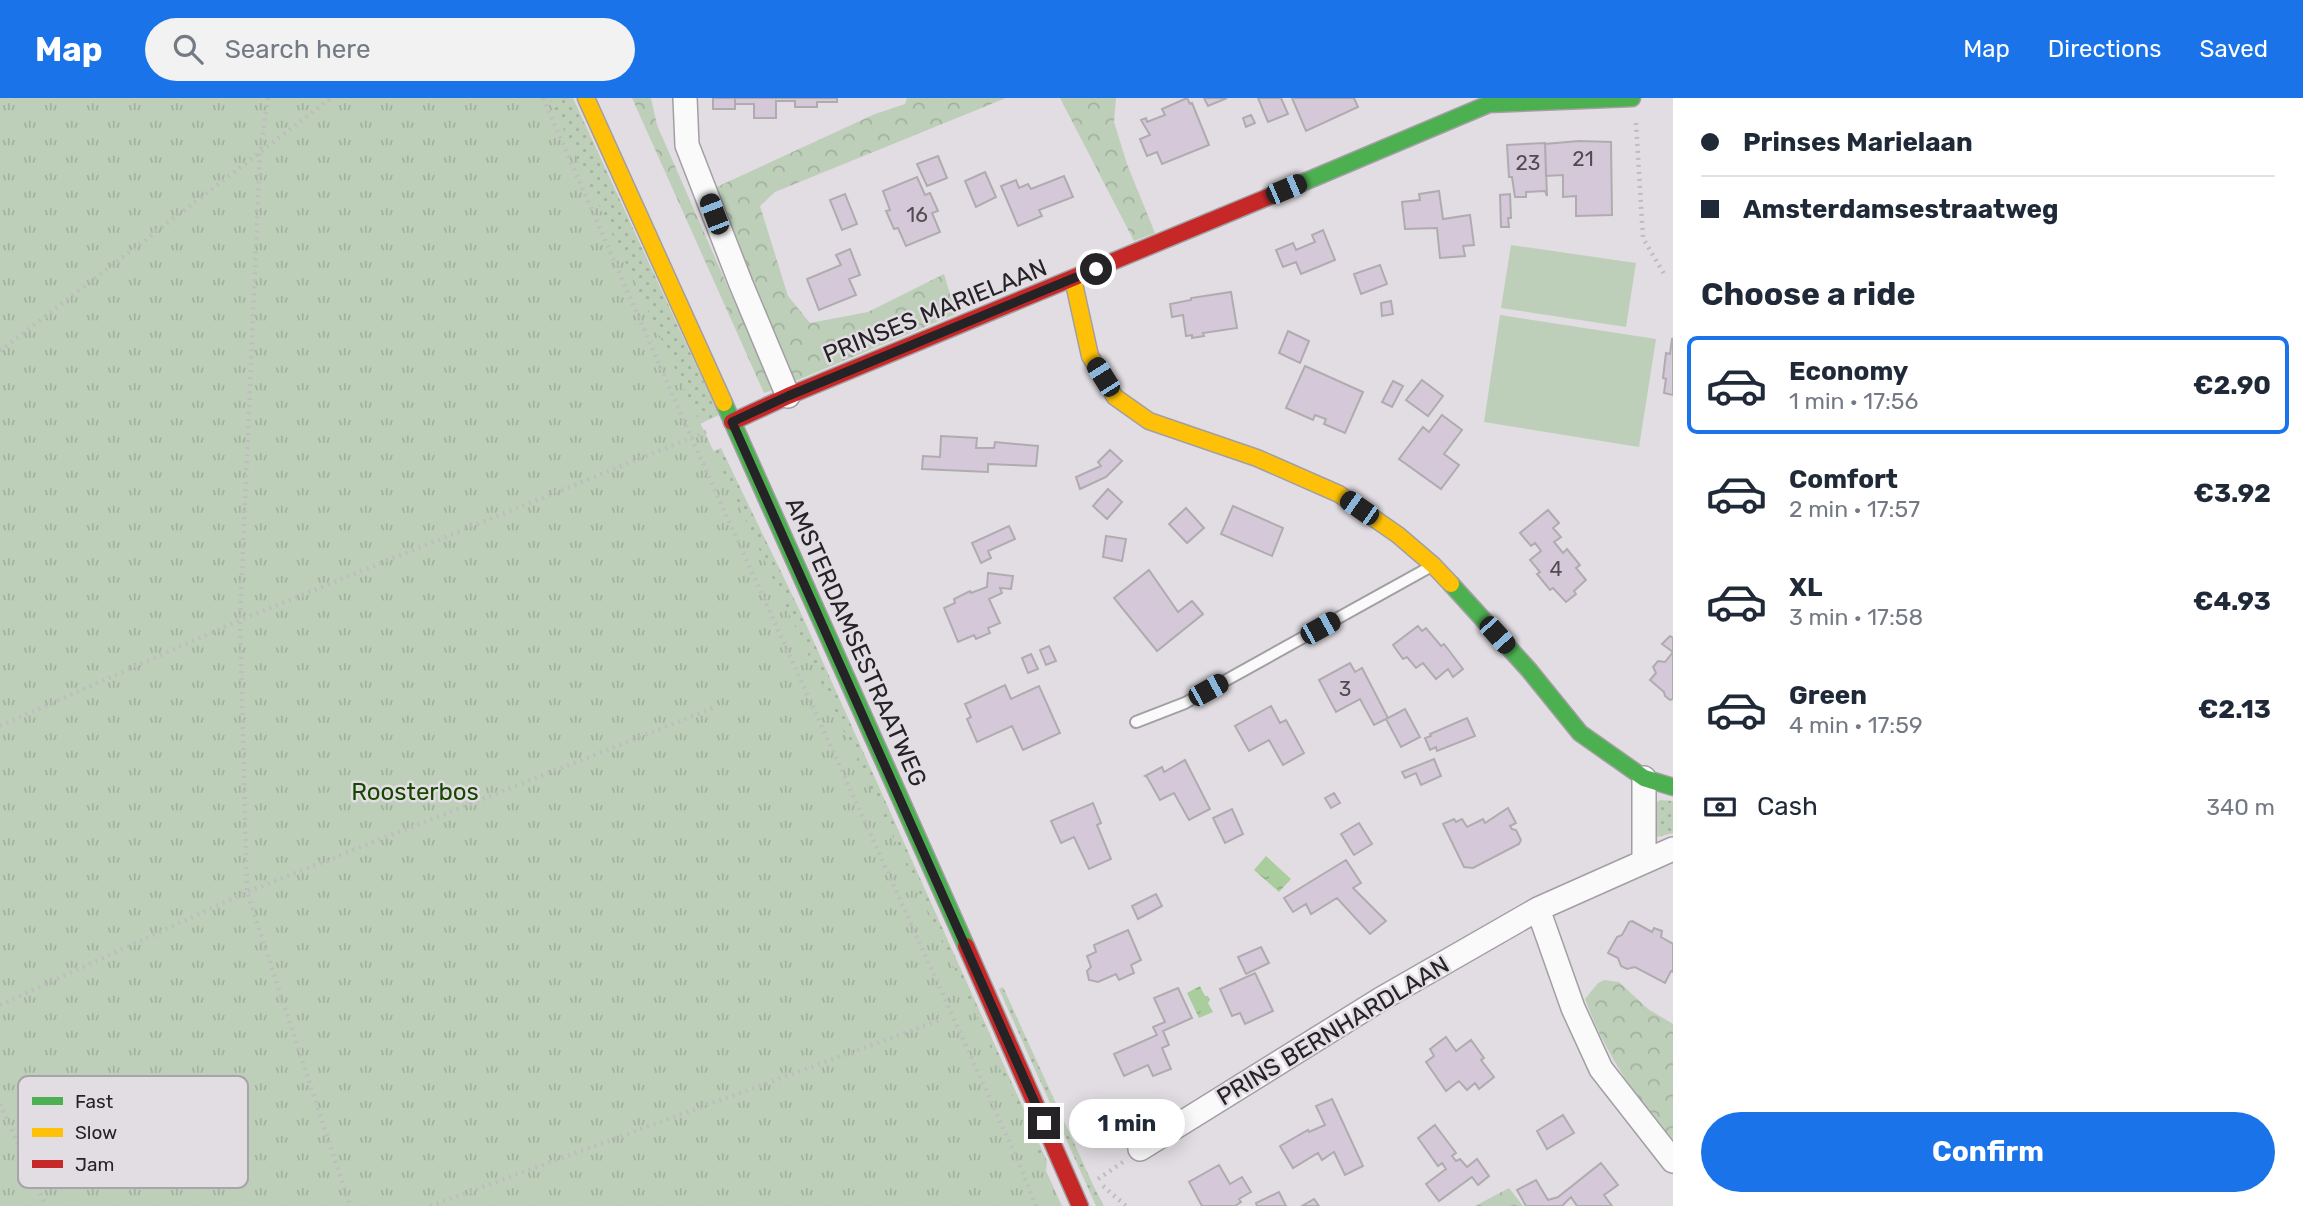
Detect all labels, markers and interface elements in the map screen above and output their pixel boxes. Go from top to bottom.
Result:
search box [145,18,635,81]
text: Map [35,30,103,69]
icon: search [169,30,207,68]
text: Search here [225,34,370,65]
text: Map [1963,35,2010,63]
text: Directions [2048,35,2161,63]
text: Saved [2199,35,2268,63]
text: Prinses Marielaan [1743,127,1973,158]
house number: 21 [1572,146,1594,171]
house number: 23 [1516,150,1540,175]
car [1263,171,1310,207]
car [697,191,732,237]
text: Amsterdamsestraatweg [1743,194,2058,225]
house number: 16 [906,202,928,227]
street label: PRINSES MARIELAAN [819,253,1051,369]
route start [1080,253,1112,285]
text: Choose a ride [1701,275,1915,313]
car [1083,354,1124,400]
icon: car [1705,354,1768,417]
text: Economy [1789,356,1908,387]
text: €2.90 [2193,370,2271,401]
text: 1 min · 17:56 [1789,387,1918,415]
icon: car [1705,462,1768,525]
text: Comfort [1789,464,1898,495]
text: €3.92 [2194,478,2271,509]
car [1336,487,1383,529]
street label: AMSTERDAMSESTRAATWEG [779,493,933,791]
text: 2 min · 17:57 [1789,495,1920,523]
house number: 4 [1549,556,1563,581]
icon: car [1705,570,1768,633]
text: XL [1789,572,1822,603]
text: €4.93 [2193,586,2271,617]
text: 3 min · 17:58 [1789,603,1923,631]
car [1297,609,1344,647]
car [1476,612,1519,658]
car [1185,671,1232,709]
house number: 3 [1339,676,1351,701]
icon: car [1705,678,1768,741]
text: Green [1789,680,1867,711]
text: €2.13 [2198,694,2271,725]
text: 4 min · 17:59 [1789,711,1923,739]
park label: Roosterbos [351,778,479,806]
icon: cash [1701,788,1739,826]
text: Cash [1757,791,1818,822]
text: 340 m [2206,793,2275,821]
street label: PRINS BERNHARDLAAN [1212,951,1454,1111]
legend [18,1076,248,1188]
text: Fast [75,1090,114,1113]
callout: 1 min [1068,1098,1184,1148]
route end [1028,1107,1060,1139]
text: 1 min [1098,1109,1156,1137]
button: Confirm [1701,1112,2275,1192]
text: Slow [75,1121,117,1144]
text: Jam [75,1153,114,1176]

